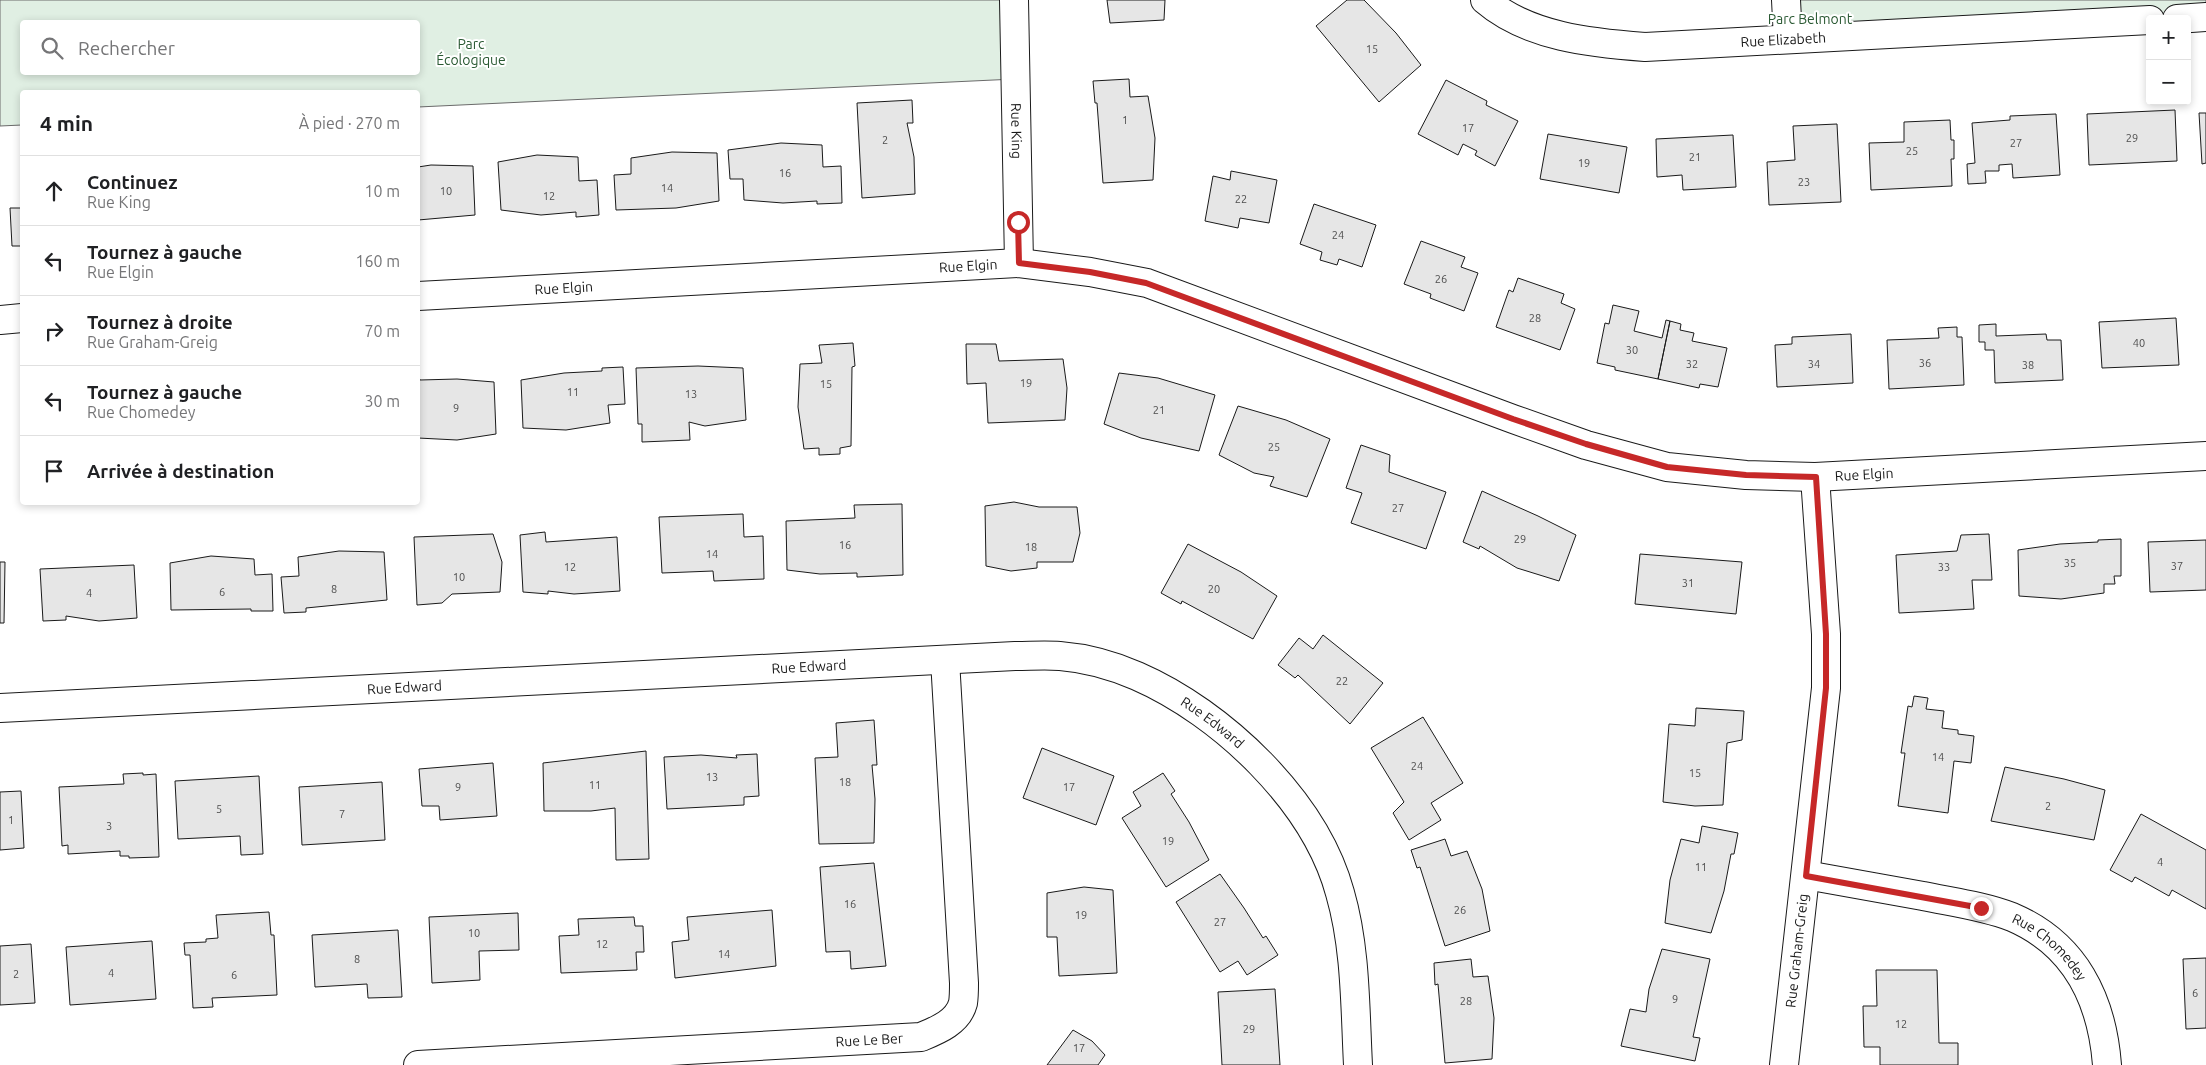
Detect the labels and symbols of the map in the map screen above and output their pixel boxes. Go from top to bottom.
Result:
park label: Parc Belmont [1768,11,1853,27]
street label: Rue Elizabeth [1740,29,1826,50]
park label: Parc Écologique [436,36,506,68]
house number: 15 [1366,43,1378,55]
street label: Rue King [1008,103,1025,159]
house number: 1 [1122,114,1128,126]
house number: 17 [1462,122,1474,134]
house number: 29 [2126,132,2138,144]
house number: 2 [882,134,888,146]
house number: 27 [2010,137,2022,149]
house number: 25 [1906,145,1918,157]
house number: 21 [1689,151,1701,163]
house number: 19 [1578,157,1590,169]
house number: 16 [779,167,791,179]
house number: 23 [1798,176,1810,188]
house number: 14 [661,182,673,194]
house number: 10 [440,185,452,197]
house number: 12 [543,190,555,202]
house number: 22 [1235,193,1247,205]
route start [1007,211,1030,234]
house number: 24 [1332,229,1344,241]
street label: Rue Elgin [938,256,998,275]
house number: 26 [1435,273,1447,285]
street label: Rue Elgin [534,278,594,298]
house number: 28 [1529,312,1541,324]
house number: 40 [2133,337,2145,349]
house number: 30 [1626,344,1638,356]
house number: 36 [1919,357,1931,369]
house number: 32 [1686,358,1698,370]
house number: 34 [1808,358,1820,370]
house number: 38 [2022,359,2034,371]
house number: 19 [1020,377,1032,389]
house number: 15 [820,378,832,390]
house number: 11 [567,386,579,398]
house number: 13 [685,388,697,400]
house number: 9 [453,402,459,414]
house number: 21 [1153,404,1165,416]
house number: 25 [1268,441,1280,453]
street label: Rue Elgin [1834,465,1894,484]
house number: 27 [1392,502,1404,514]
house number: 29 [1514,533,1526,545]
house number: 16 [839,539,851,551]
house number: 18 [1025,541,1037,553]
house number: 14 [706,548,718,560]
house number: 35 [2064,557,2076,569]
house number: 37 [2171,560,2183,572]
house number: 12 [564,561,576,573]
house number: 33 [1938,561,1950,573]
house number: 10 [453,571,465,583]
house number: 31 [1682,577,1694,589]
house number: 8 [331,583,337,595]
house number: 20 [1208,583,1220,595]
house number: 6 [219,586,225,598]
house number: 4 [86,587,92,599]
street label: Rue Edward [771,657,847,676]
house number: 22 [1336,675,1348,687]
street label: Rue Edward [367,677,442,697]
street label: Rue Edward [1178,693,1247,751]
house number: 14 [1932,751,1944,763]
house number: 24 [1411,760,1423,772]
house number: 15 [1689,767,1701,779]
house number: 13 [706,771,718,783]
house number: 18 [839,776,851,788]
house number: 11 [589,779,601,791]
house number: 9 [455,781,461,793]
house number: 17 [1063,781,1075,793]
house number: 2 [2045,800,2051,812]
house number: 5 [216,803,222,815]
house number: 7 [339,808,345,820]
house number: 1 [8,814,14,826]
house number: 3 [106,820,112,832]
house number: 19 [1162,835,1174,847]
house number: 4 [2157,856,2163,868]
house number: 11 [1695,861,1707,873]
street label: Rue Graham-Greig [1782,893,1811,1009]
route end [1970,897,1993,920]
house number: 16 [844,898,856,910]
house number: 26 [1454,904,1466,916]
house number: 19 [1075,909,1087,921]
street label: Rue Chomedey [2010,910,2090,984]
house number: 27 [1214,916,1226,928]
house number: 10 [468,927,480,939]
house number: 12 [596,938,608,950]
house number: 14 [718,948,730,960]
house number: 8 [354,953,360,965]
house number: 4 [108,967,114,979]
house number: 2 [13,968,19,980]
house number: 6 [231,969,237,981]
house number: 6 [2192,987,2198,999]
house number: 9 [1672,993,1678,1005]
house number: 28 [1460,995,1472,1007]
house number: 12 [1895,1018,1907,1030]
house number: 29 [1243,1023,1255,1035]
street label: Rue Le Ber [835,1030,904,1050]
house number: 17 [1073,1042,1085,1054]

